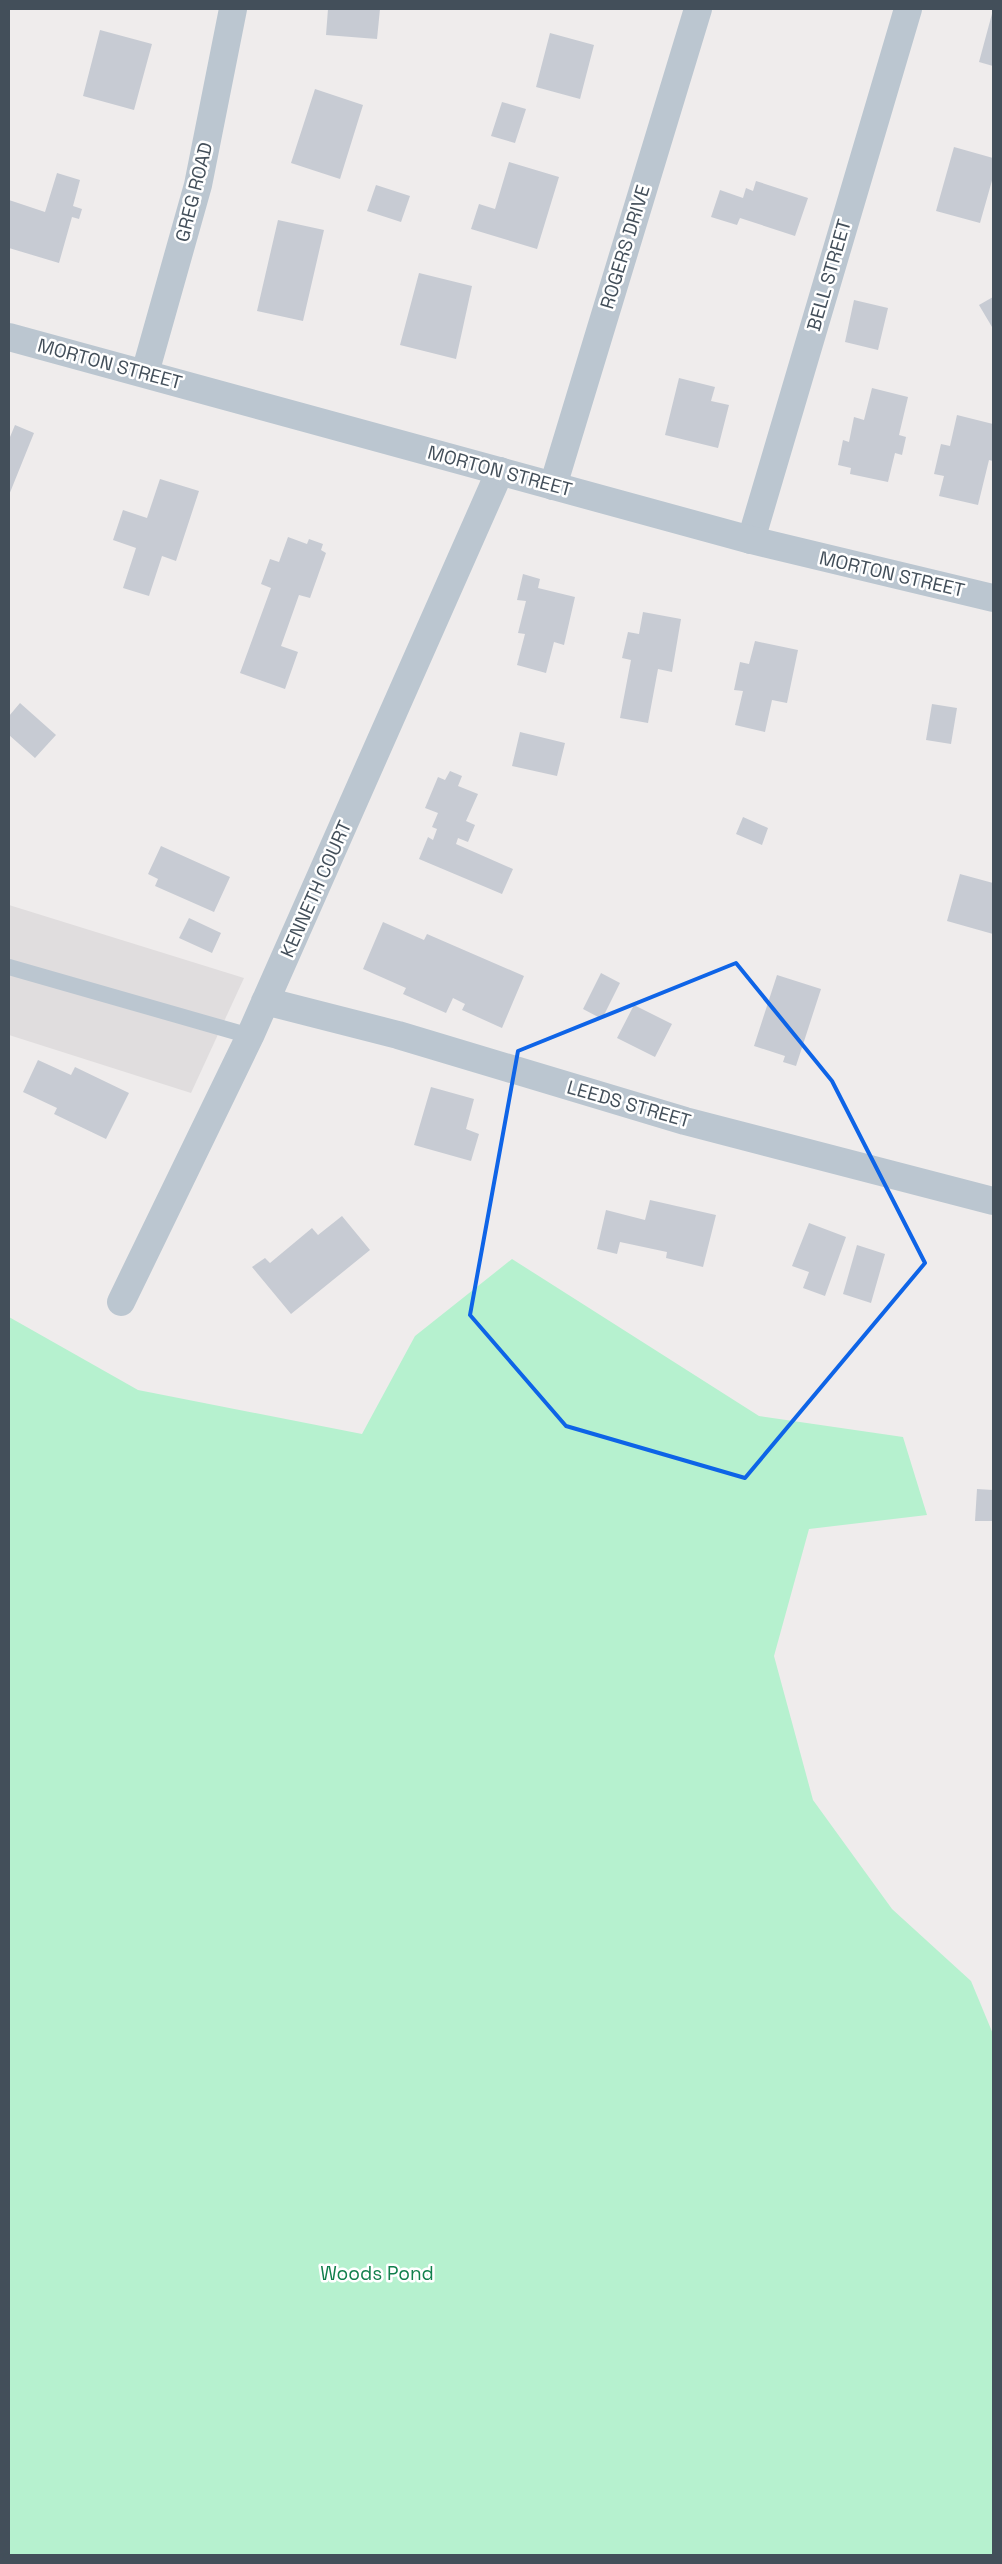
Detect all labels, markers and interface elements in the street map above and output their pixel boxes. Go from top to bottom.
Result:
street label: GREG ROAD [170,140,218,244]
street label: ROGERS DRIVE [594,182,656,312]
street label: BELL STREET [801,216,857,334]
street label: MORTON STREET [35,333,185,395]
street label: MORTON STREET [425,440,575,502]
street label: MORTON STREET [817,545,967,603]
street label: KENNETH COURT [275,817,357,961]
street label: LEEDS STREET [564,1074,694,1134]
park label: Woods Pond [320,2261,434,2286]

